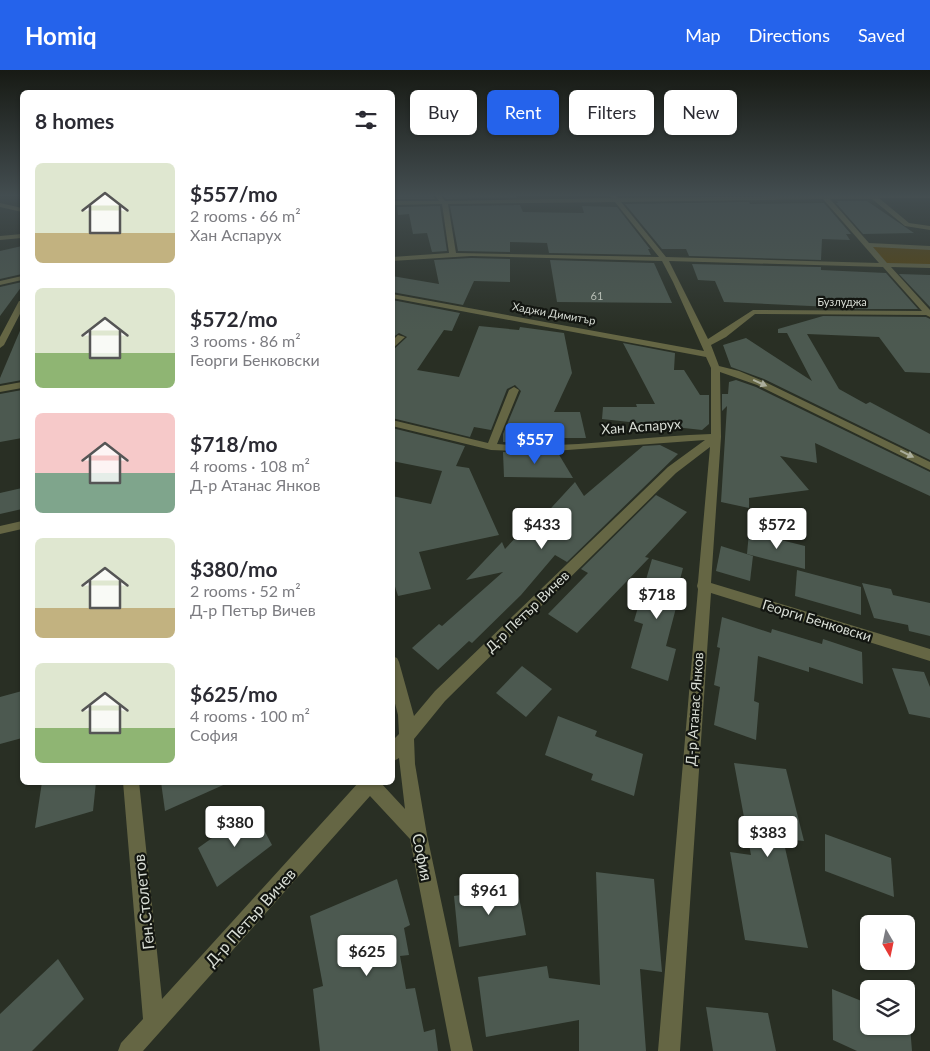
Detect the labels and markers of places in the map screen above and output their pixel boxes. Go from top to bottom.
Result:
pin: $557 [505,422,565,465]
pin: $433 [512,508,572,550]
pin: $572 [747,508,807,550]
pin: $718 [627,578,687,620]
pin: $380 [205,806,265,848]
pin: $383 [738,816,798,858]
pin: $961 [459,874,519,916]
pin: $625 [337,934,397,977]

